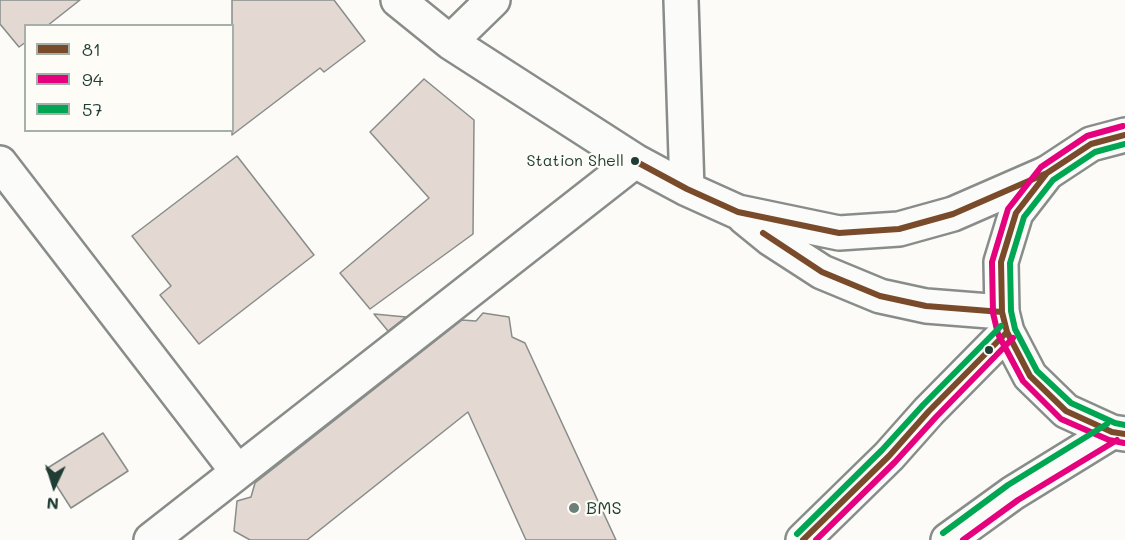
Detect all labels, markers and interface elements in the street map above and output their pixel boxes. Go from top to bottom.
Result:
legend [24,24,234,132]
text: 81 [82,37,101,61]
text: 94 [82,67,103,91]
text: 57 [82,97,103,121]
place label: Station Shell [527,151,624,171]
marker: Station Shell [629,155,641,167]
unlabelled marker [983,344,995,356]
north arrow [24,456,84,516]
text: N [46,494,60,515]
place label: BMS [586,497,622,519]
marker: BMS [567,501,581,515]

